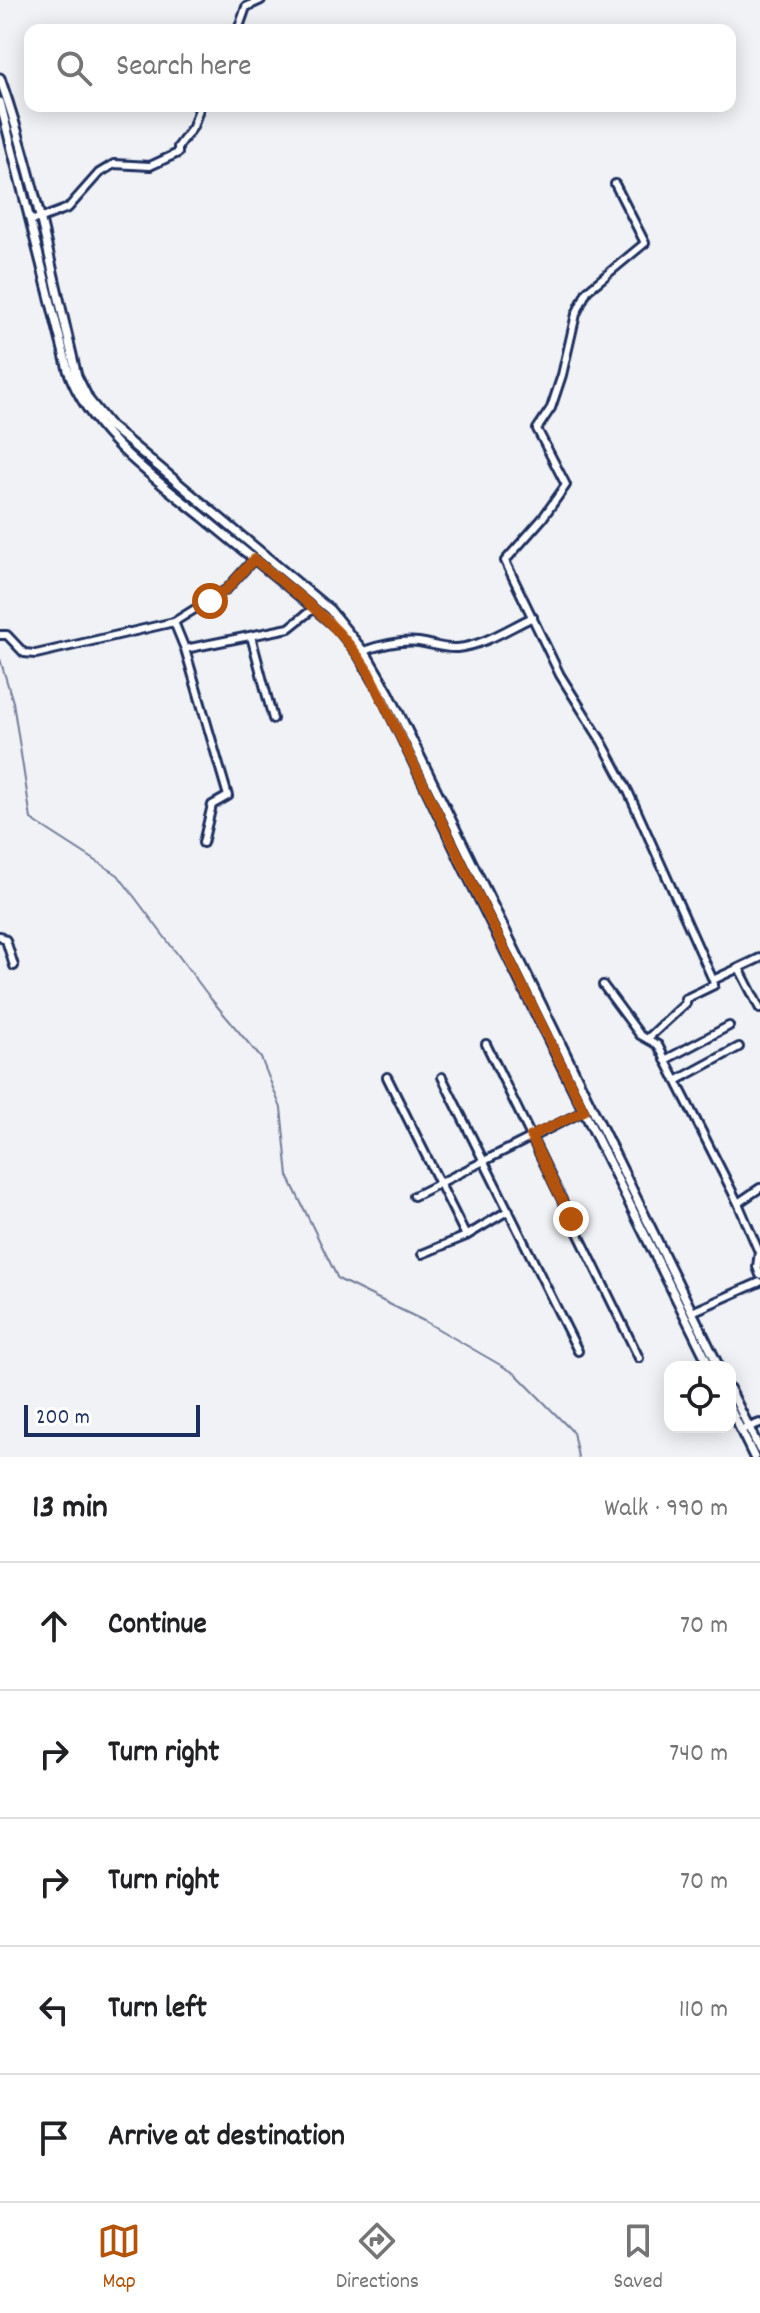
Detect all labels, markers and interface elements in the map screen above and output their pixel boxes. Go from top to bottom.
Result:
search box [24,24,736,112]
icon: search [52,46,96,90]
text: Search here [116,47,252,90]
route start [192,583,228,619]
route end [553,1201,589,1237]
map controls [664,1361,736,1433]
button: locate [664,1361,736,1433]
scale bar [24,1401,200,1437]
text: 200 m [36,1403,90,1434]
text: 13 min [32,1485,108,1534]
text: Walk · 990 m [604,1491,728,1528]
icon: ahead [32,1604,76,1648]
text: Continue [108,1605,207,1648]
text: 70 m [680,1608,728,1645]
icon: right [32,1732,76,1776]
text: Turn right [108,1733,219,1776]
text: 740 m [669,1736,728,1773]
icon: right [32,1860,76,1904]
text: Turn right [108,1861,219,1904]
text: 70 m [680,1864,728,1901]
icon: left [32,1988,76,2032]
text: Turn left [108,1989,207,2032]
text: 110 m [679,1992,728,2029]
icon: arrive [32,2116,76,2160]
text: Arrive at destination [108,2117,345,2160]
tab: Map [97,2219,141,2298]
tab: Directions [336,2219,419,2298]
tab: Saved [614,2219,663,2298]

